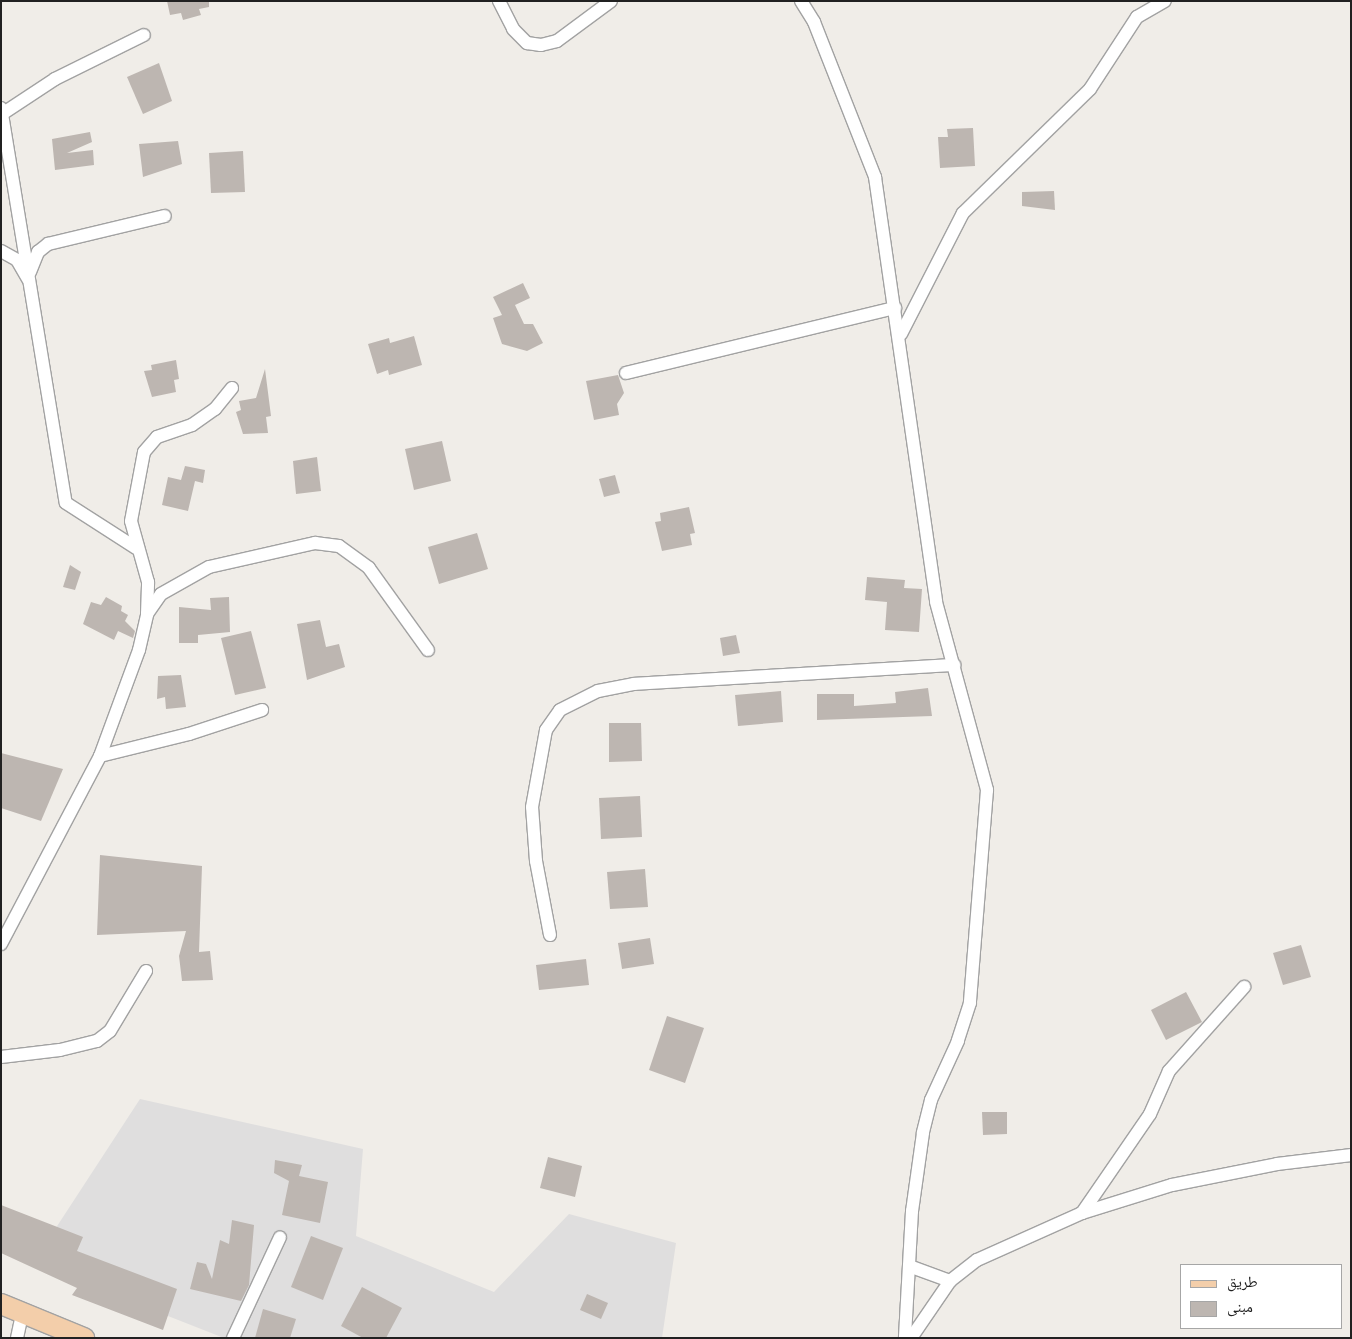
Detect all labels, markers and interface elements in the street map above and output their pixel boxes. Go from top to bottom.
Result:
legend [1180,1264,1342,1329]
text: طريق [1227,1272,1258,1291]
text: مبنى [1227,1297,1253,1316]

